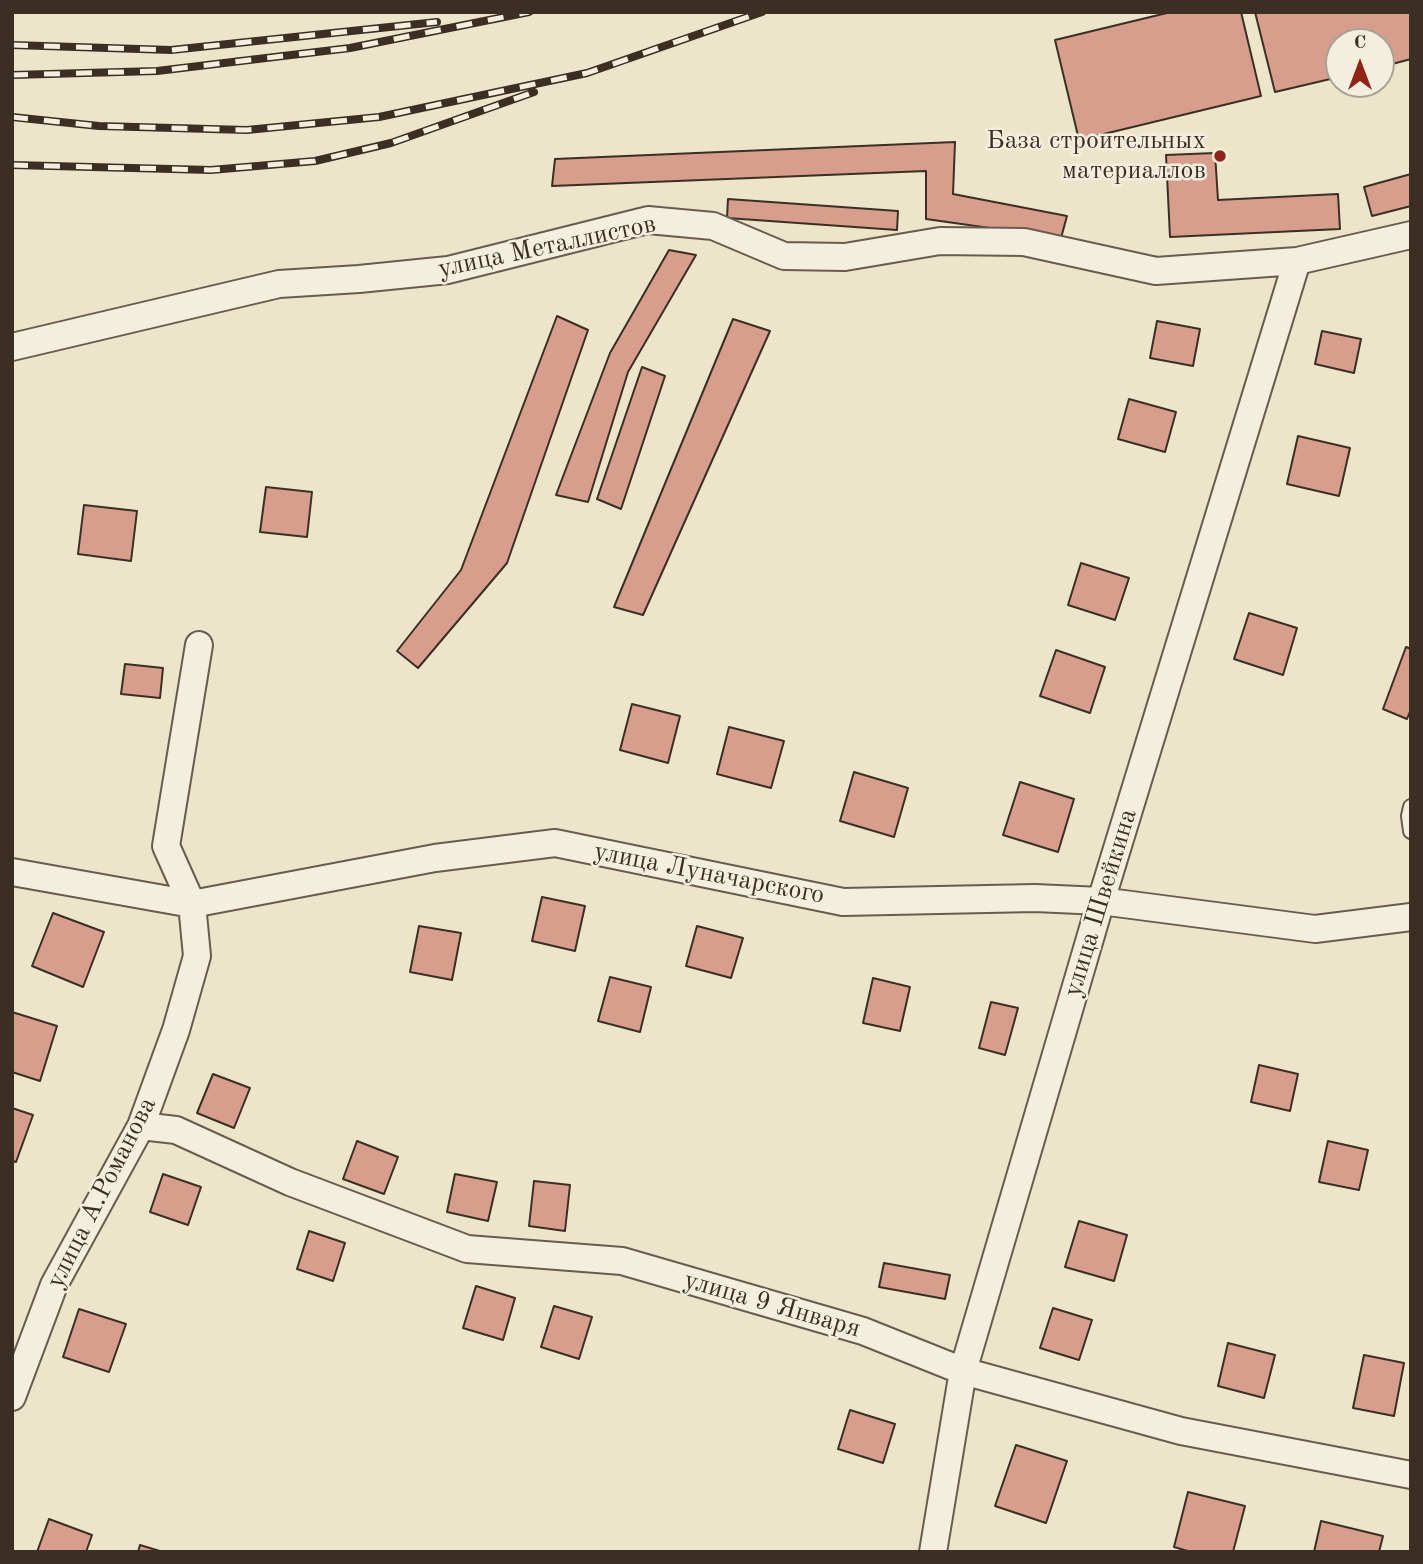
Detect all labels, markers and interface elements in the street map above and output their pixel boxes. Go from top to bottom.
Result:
north arrow [1325,28,1395,98]
text: С [1354,34,1366,53]
place label: База cтроительных материаллов [986,125,1206,186]
marker: База cтроительных материаллов [1212,148,1228,164]
street label: улица Металлистов [435,209,659,285]
street label: улица Швейкина [1058,805,1144,1001]
street label: улица Луначарского [591,836,827,912]
street label: улица А.Романова [40,1092,164,1294]
street label: улица 9 Января [680,1265,864,1345]

